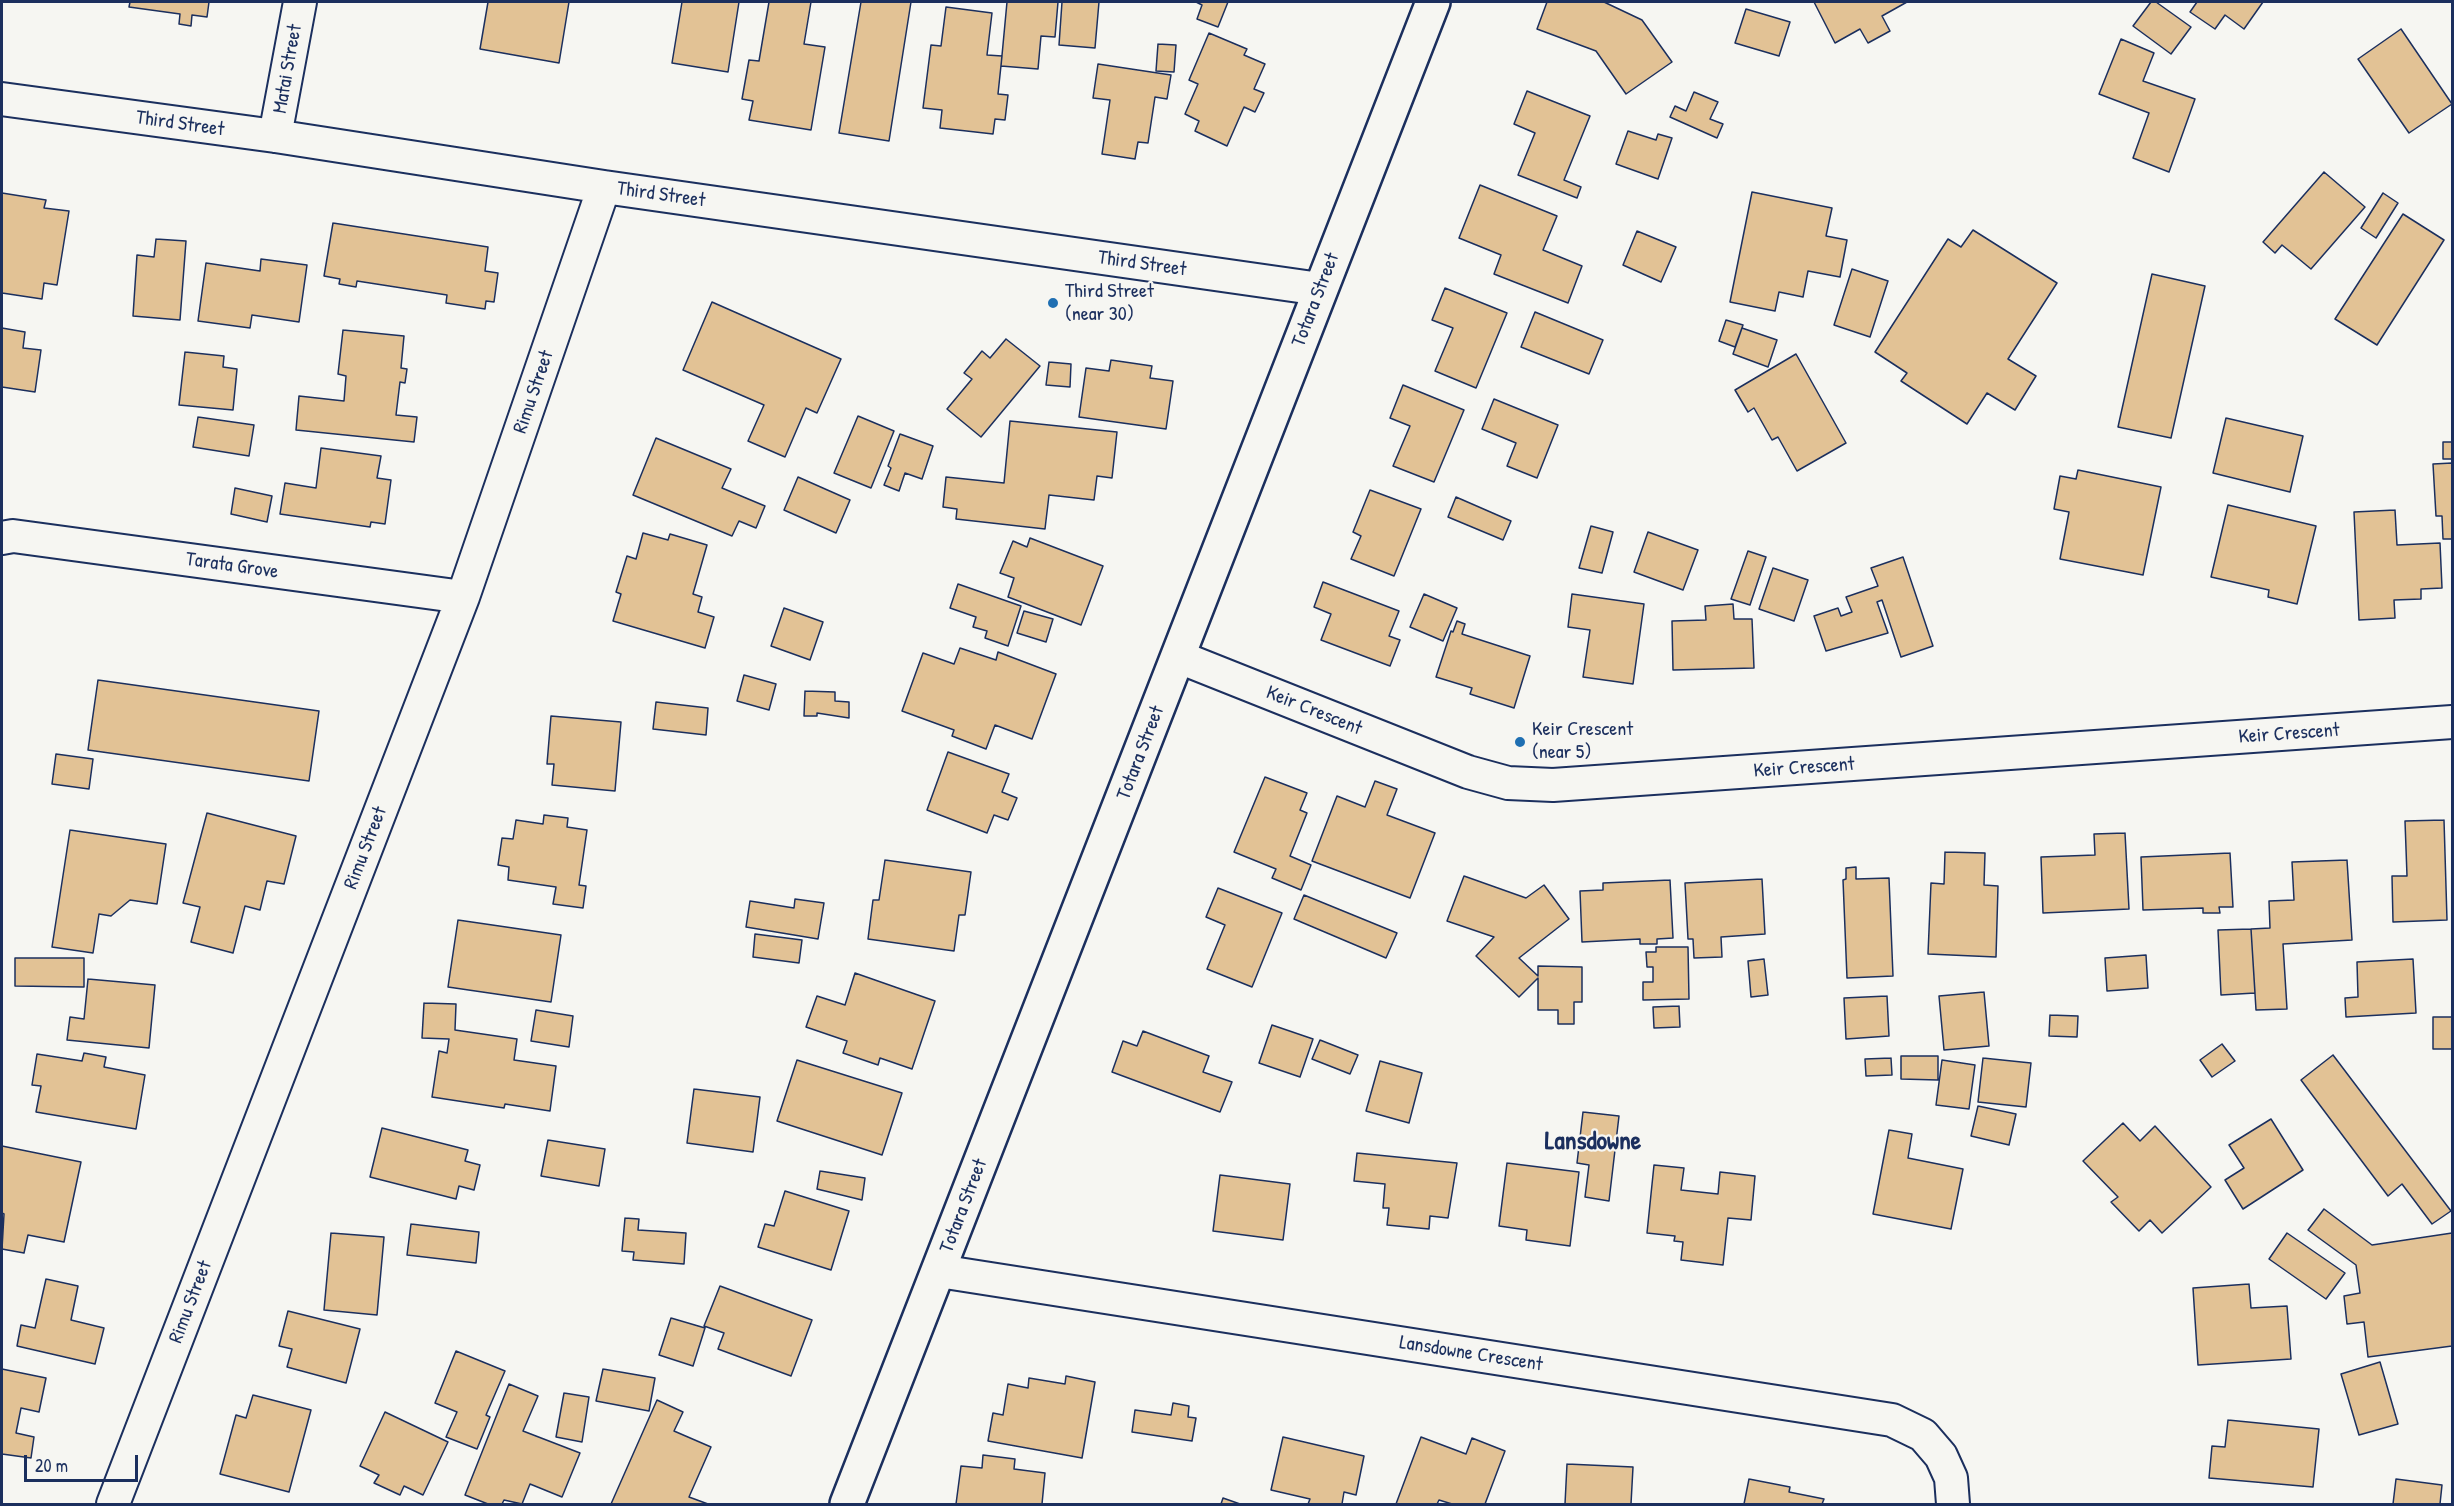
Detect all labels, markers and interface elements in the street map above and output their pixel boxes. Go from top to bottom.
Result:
street label: Matai Street [268,23,308,115]
street label: Third Street [134,106,226,142]
street label: Third Street [615,177,707,213]
street label: Third Street [1096,246,1188,282]
street label: Totara Street [1287,250,1345,350]
place label: Third Street (near 30) [1065,280,1154,327]
marker: Third Street (near 30) [1046,296,1060,310]
street label: Rimu Street [509,347,559,437]
street label: Tarata Grove [184,548,280,584]
street label: Keir Crescent [1263,681,1365,741]
street label: Totara Street [1112,703,1170,803]
place label: Keir Crescent (near 5) [1532,718,1633,765]
street label: Keir Crescent [2238,719,2340,749]
marker: Keir Crescent (near 5) [1513,735,1527,749]
street label: Keir Crescent [1753,753,1855,783]
street label: Rimu Street [339,803,393,893]
district label: Lansdowne [1545,1126,1641,1158]
street label: Totara Street [935,1156,993,1256]
street label: Rimu Street [164,1257,218,1347]
street label: Lansdowne Crescent [1398,1331,1544,1377]
scale bar [27,1443,141,1481]
text: 20 m [35,1453,68,1478]

